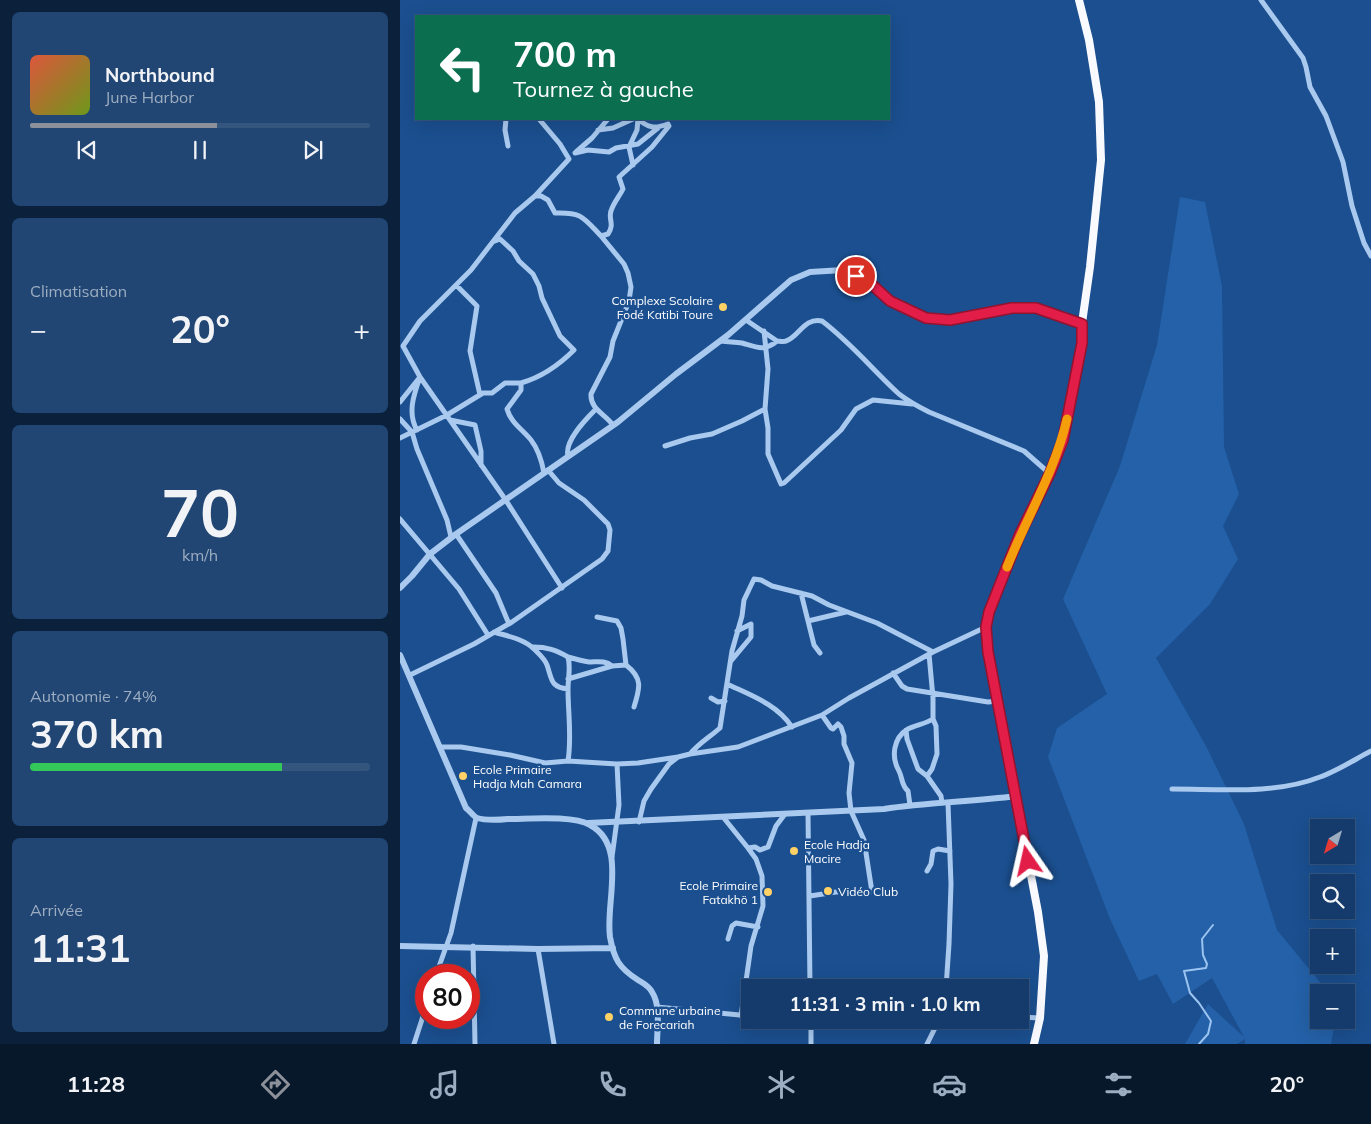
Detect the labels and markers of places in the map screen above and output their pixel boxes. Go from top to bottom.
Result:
pin [835,255,877,297]
place label: Complexe Scolaire Fodé Katibi Toure [611,293,713,322]
marker: Complexe Scolaire Fodé Katibi Toure [717,301,729,313]
place label: Ecole Primaire Hadja Mah Camara [473,762,582,791]
marker: Ecole Primaire Hadja Mah Camara [457,770,469,782]
place label: Ecole Hadja Macire [804,837,870,866]
marker: Ecole Hadja Macire [788,845,800,857]
place label: Ecole Primaire Fatakhö 1 [680,878,758,907]
place label: Vidéo Club [838,884,898,899]
marker: Vidéo Club [822,885,834,897]
marker: Ecole Primaire Fatakhö 1 [762,886,774,898]
place label: Commune urbaine de Forecariah [619,1003,720,1032]
marker: Commune urbaine de Forecariah [603,1011,615,1023]

